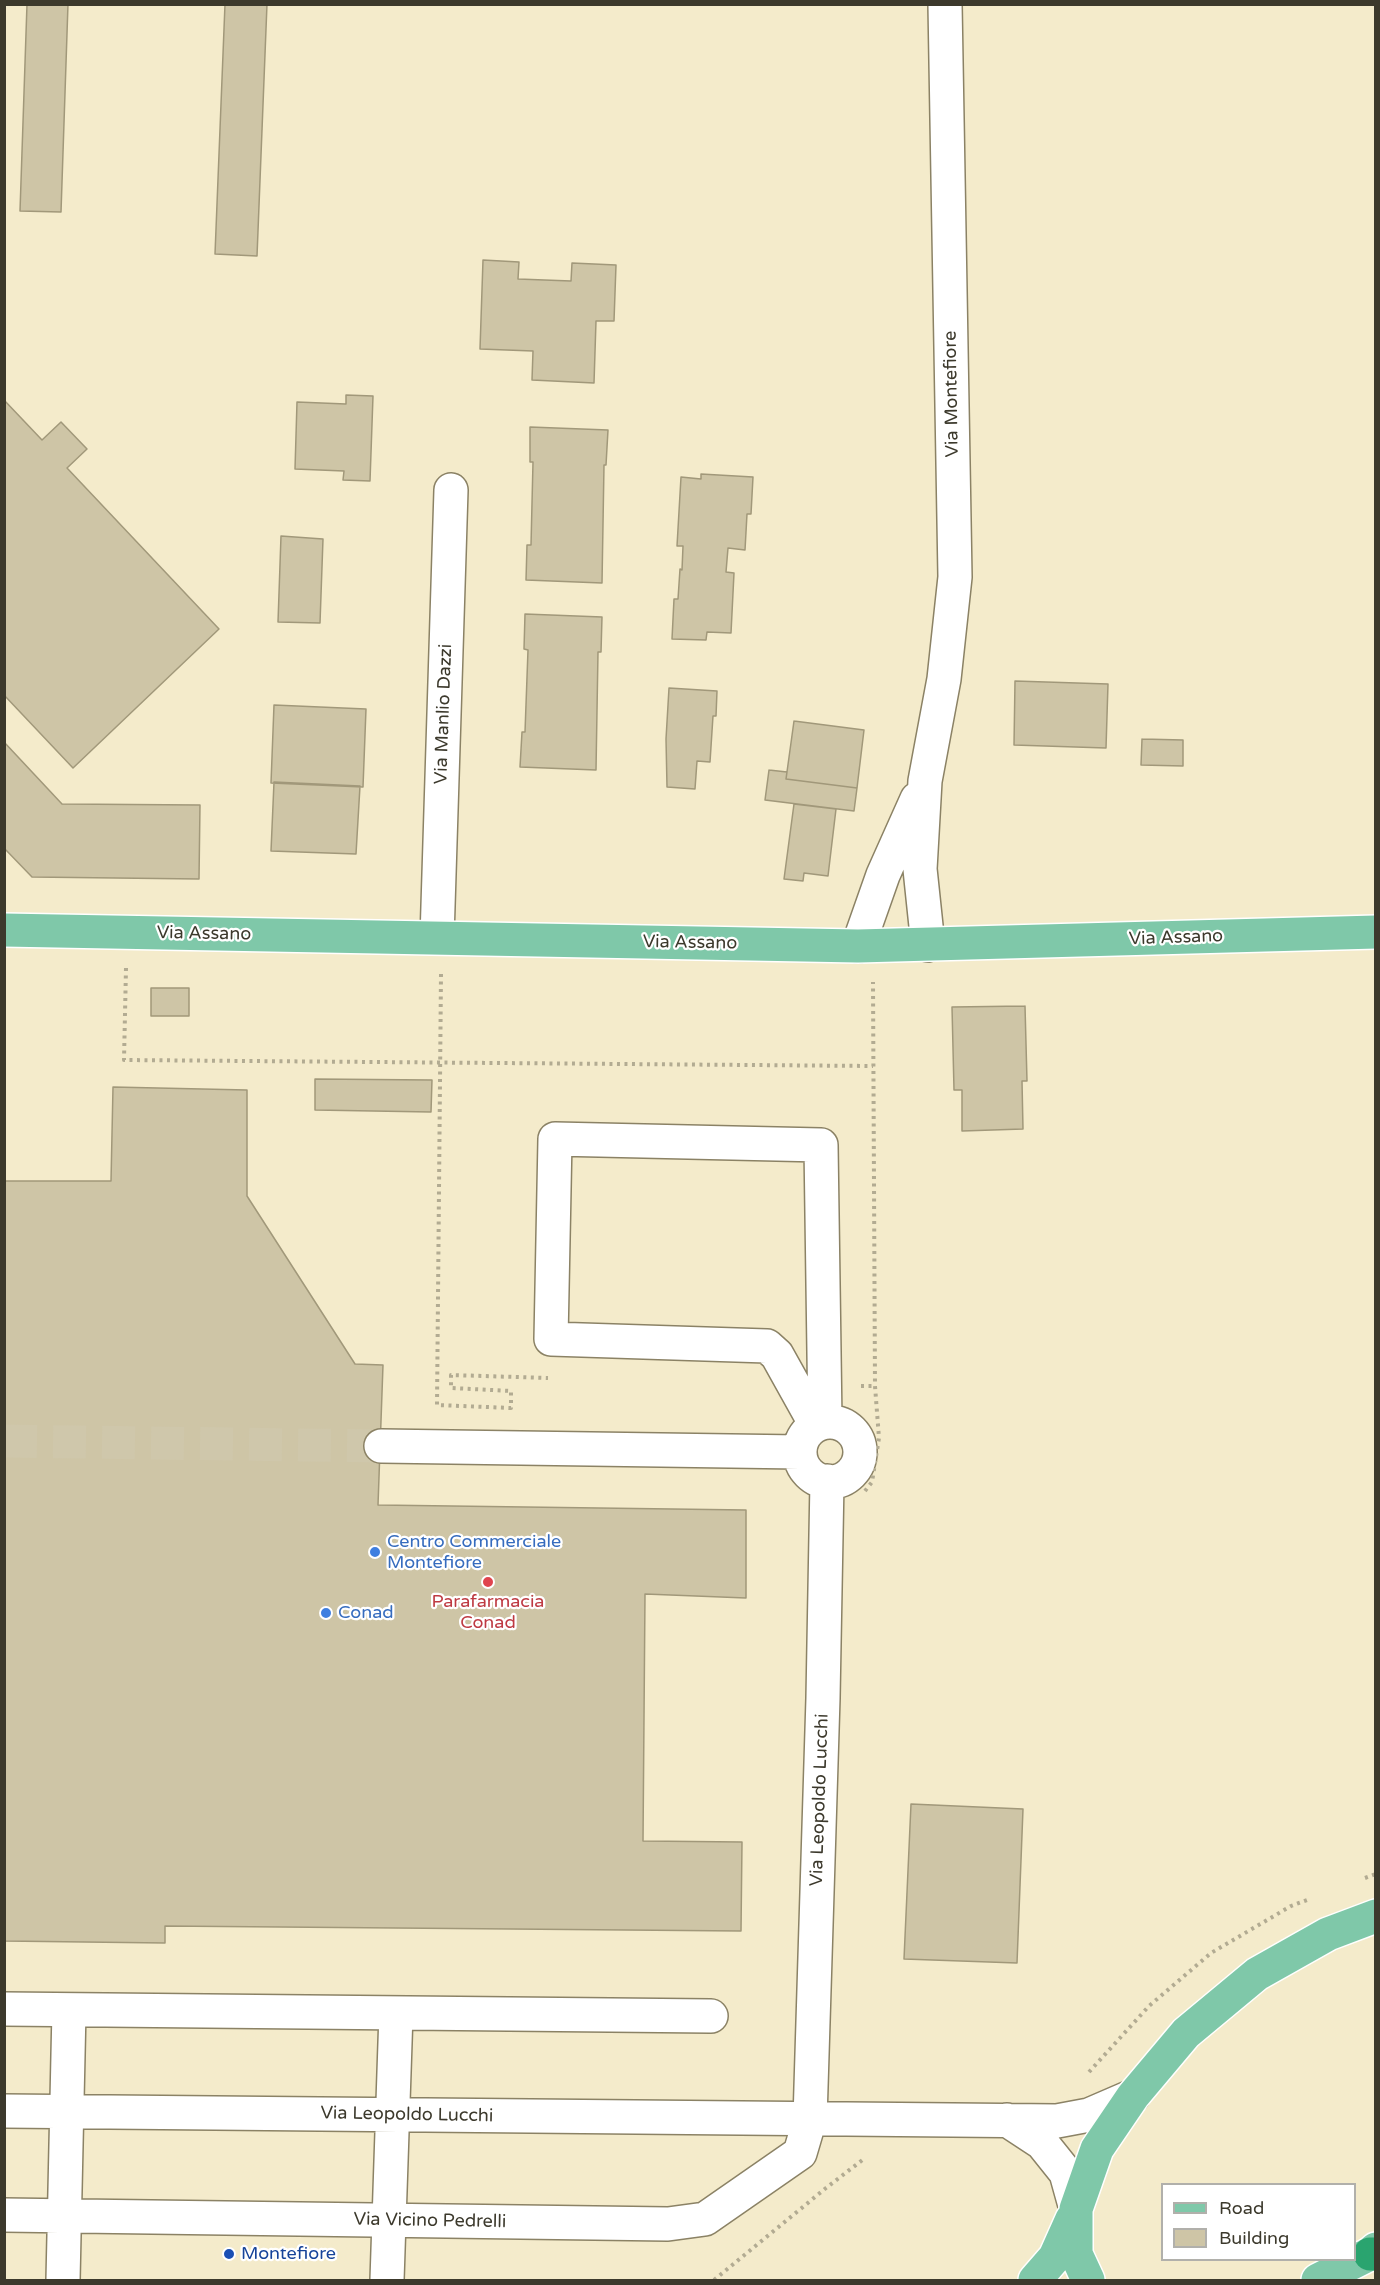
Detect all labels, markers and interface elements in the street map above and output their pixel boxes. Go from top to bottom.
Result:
street label: Via Montefiore [940,331,964,457]
street label: Via Manlio Dazzi [431,643,457,785]
street label: Via Assano [157,922,251,946]
street label: Via Assano [1128,926,1224,950]
street label: Via Assano [643,931,737,955]
place label: Centro Commerciale Montefiore [387,1531,561,1574]
marker: Centro Commerciale Montefiore [368,1545,382,1559]
marker: Parafarmacia Conad [481,1575,495,1589]
place label: Parafarmacia Conad [432,1591,544,1634]
place label: Conad [338,1602,394,1624]
marker: Conad [319,1606,333,1620]
street label: Via Leopoldo Lucchi [806,1713,834,1887]
street label: Via Leopoldo Lucchi [320,2103,494,2127]
legend [1161,2183,1356,2261]
text: Road [1219,2197,1264,2219]
street label: Via Vicino Pedrelli [353,2209,507,2233]
text: Building [1219,2227,1289,2249]
place label: Montefiore [241,2243,336,2265]
marker: Montefiore [222,2247,236,2261]

